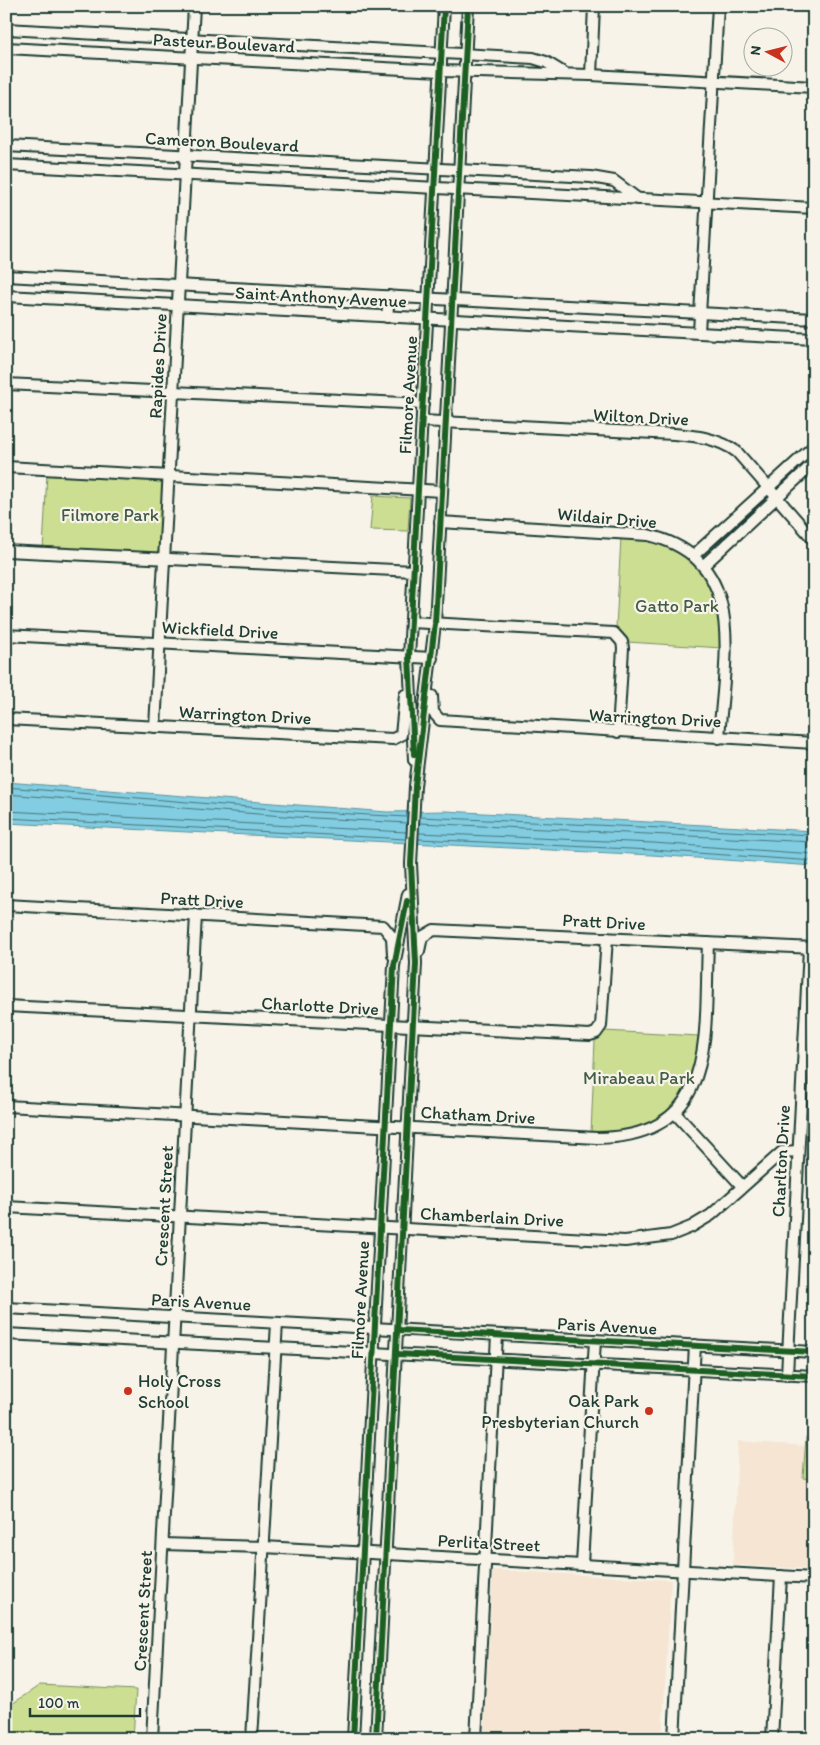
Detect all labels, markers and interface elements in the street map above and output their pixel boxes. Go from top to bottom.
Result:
street label: Pasteur Boulevard [152,28,296,58]
north arrow [742,28,792,78]
text: N [747,45,765,56]
street label: Cameron Boulevard [144,127,300,157]
street label: Saint Anthony Avenue [235,282,407,312]
street label: Rapides Drive [144,313,172,419]
street label: Filmore Avenue [394,335,422,455]
street label: Wilton Drive [593,404,689,430]
street label: Wildair Drive [556,503,658,533]
park label: Filmore Park [61,504,159,526]
park label: Gatto Park [635,595,719,617]
street label: Wickfield Drive [161,616,279,644]
street label: Warrington Drive [178,701,312,729]
street label: Warrington Drive [588,704,722,732]
street label: Pratt Drive [160,887,244,913]
street label: Pratt Drive [562,909,646,935]
street label: Charlotte Drive [261,992,379,1020]
park label: Mirabeau Park [583,1067,695,1089]
street label: Chatham Drive [420,1101,536,1129]
street label: Charlton Drive [767,1104,795,1218]
street label: Crescent Street [150,1145,178,1267]
street label: Chamberlain Drive [419,1202,565,1232]
street label: Filmore Avenue [346,1240,374,1360]
street label: Paris Avenue [150,1288,252,1316]
street label: Paris Avenue [556,1312,658,1340]
place label: Holy Cross School [138,1370,221,1413]
marker: Holy Cross School [122,1385,134,1397]
place label: Oak Park Presbyterian Church [481,1390,640,1433]
marker: Oak Park Presbyterian Church [643,1405,655,1417]
street label: Perlita Street [437,1529,541,1557]
street label: Crescent Street [129,1550,157,1672]
scale bar [30,1685,140,1717]
text: 100 m [38,1694,80,1712]

